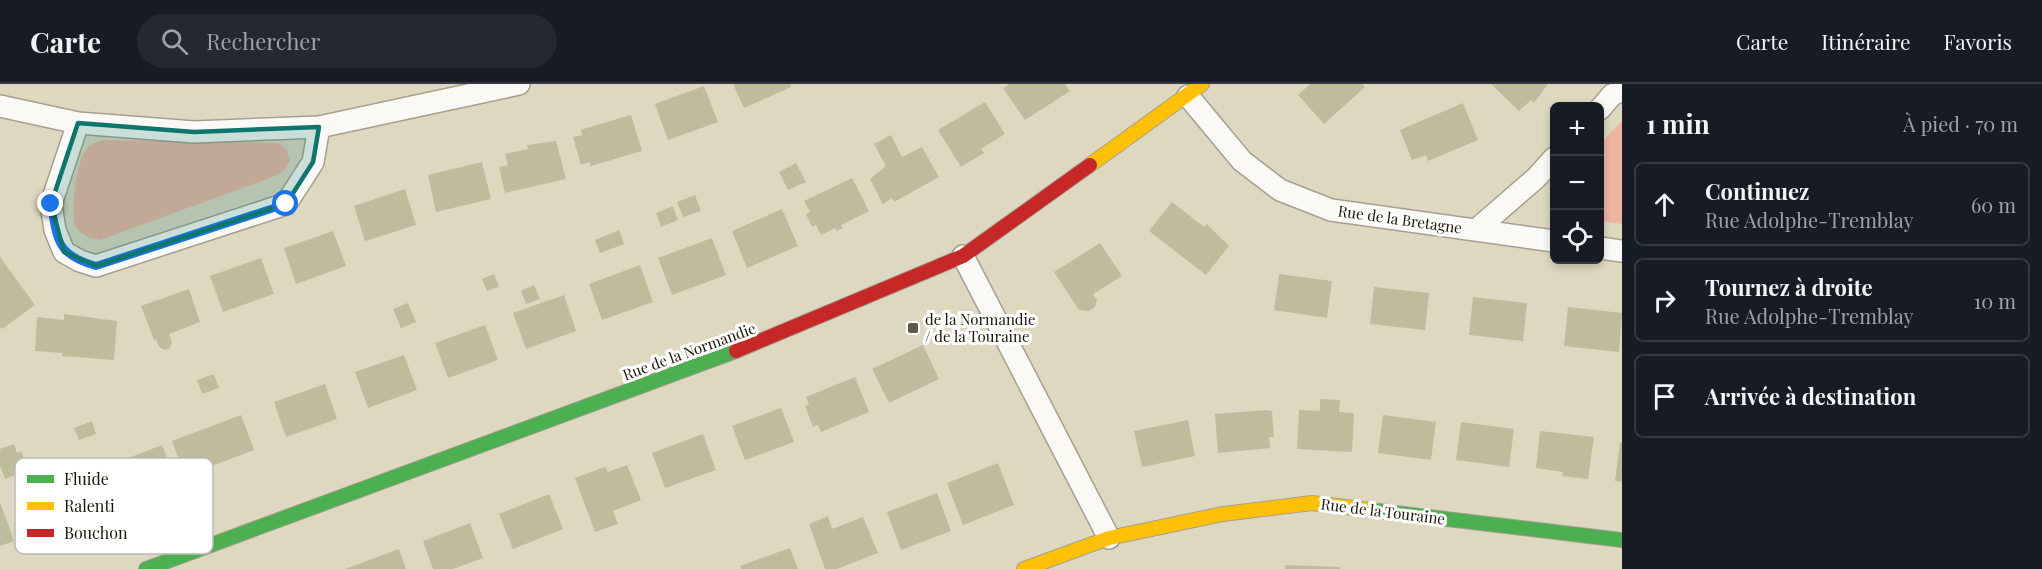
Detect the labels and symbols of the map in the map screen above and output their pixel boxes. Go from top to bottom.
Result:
route end [37,190,63,216]
route start [272,190,298,216]
street label: Rue de la Bretagne [1337,200,1463,238]
place label: de la Normandie / de la Touraine [925,309,1036,346]
street label: Rue de la Normandie [620,318,758,384]
marker: de la Normandie / de la Touraine [906,321,920,335]
legend [15,458,213,554]
text: Fluide [64,468,109,489]
street label: Rue de la Touraine [1320,493,1446,529]
text: Ralenti [64,495,115,516]
text: Bouchon [64,522,128,543]

